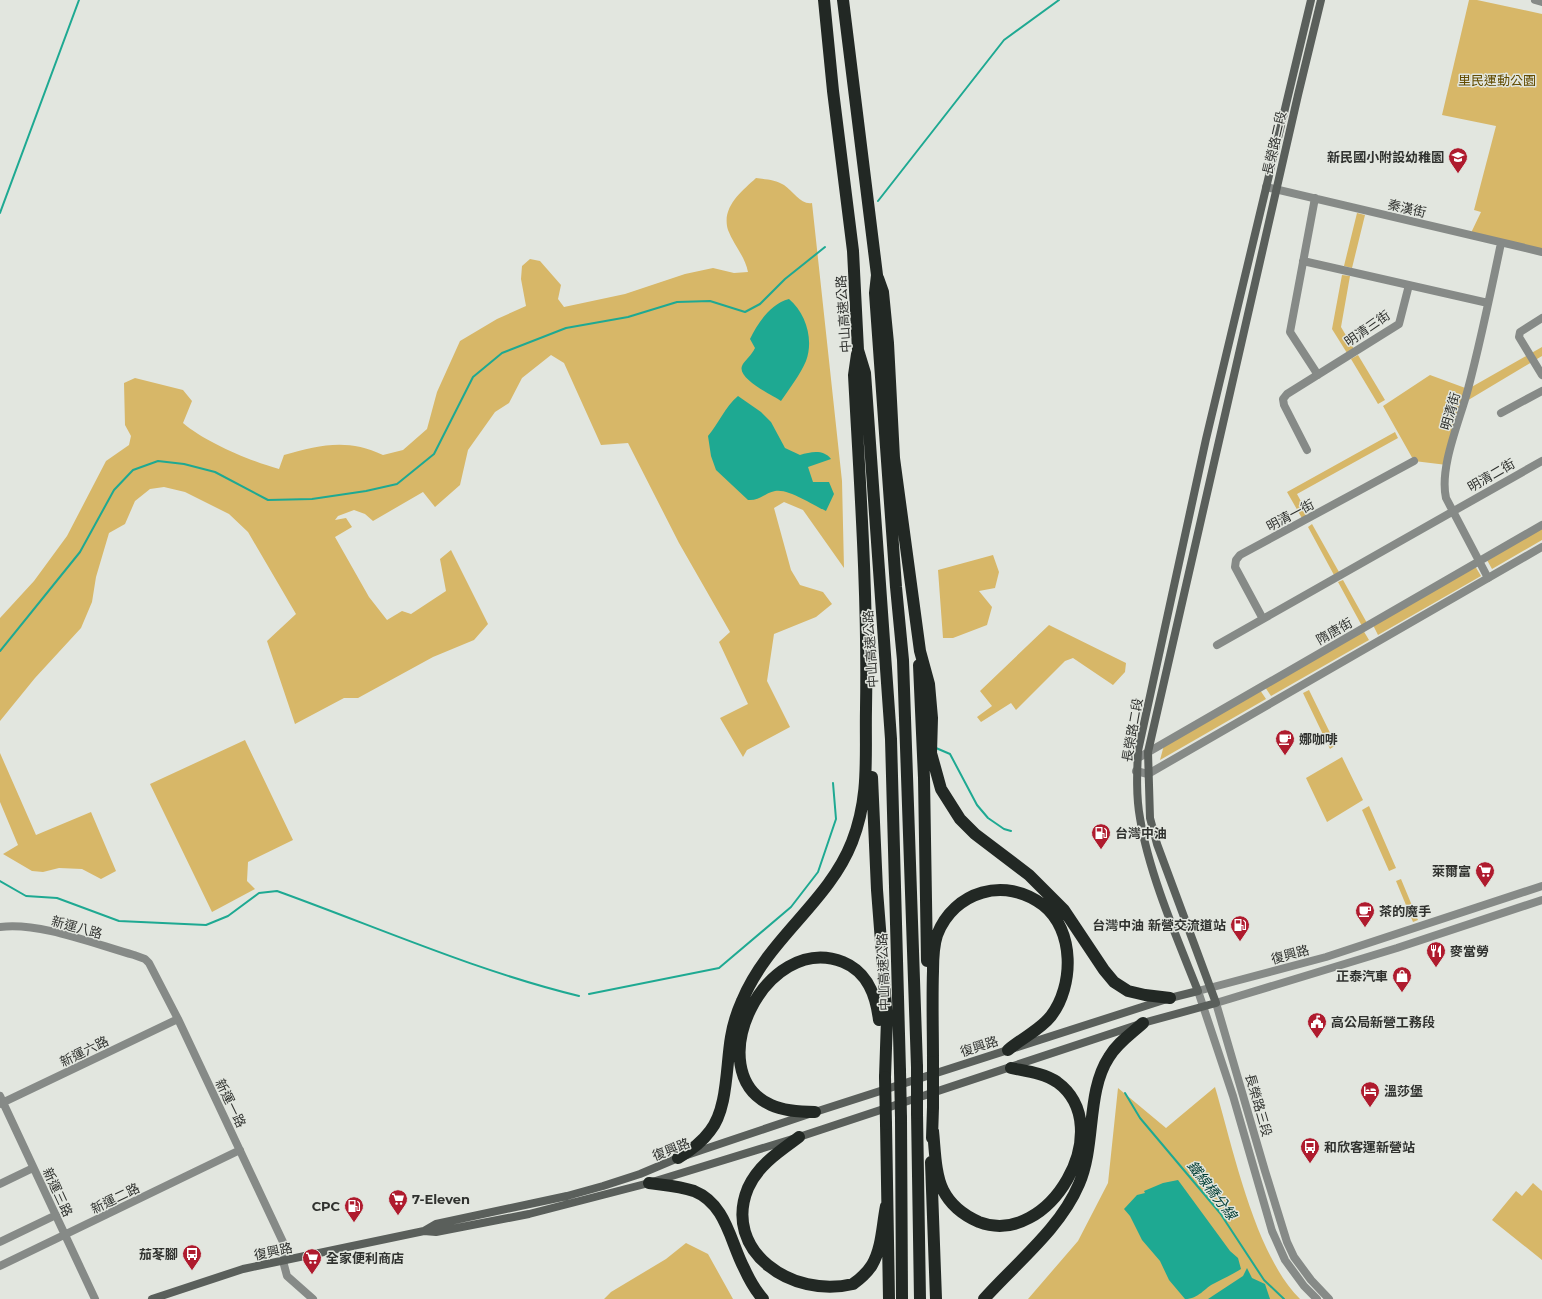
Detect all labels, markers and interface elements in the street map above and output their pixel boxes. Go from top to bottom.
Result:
park label: 里民運動公園 [1458,72,1536,88]
street label: 長榮路二段 [1259,110,1289,176]
school or university icon: 新民國小附設幼稚園 [1447,146,1469,174]
place label: 新民國小附設幼稚園 [1327,149,1444,165]
street label: 秦漢街 [1386,196,1428,220]
street label: 中山高速公路 [832,275,854,353]
street label: 明清三街 [1341,307,1393,349]
street label: 明清街 [1437,390,1463,432]
street label: 明清二街 [1464,455,1518,495]
street label: 明清一街 [1263,496,1317,534]
street label: 中山高速公路 [859,610,881,688]
street label: 隋唐街 [1313,614,1355,648]
street label: 長榮路二段 [1118,697,1146,763]
cafe icon: 娜咖啡 [1274,728,1296,756]
place label: 娜咖啡 [1299,731,1338,747]
fuel station icon: 台灣中油 [1090,822,1112,850]
place label: 台灣中油 [1115,825,1167,841]
supermarket icon: 萊爾富 [1474,860,1496,888]
place label: 萊爾富 [1432,863,1471,879]
cafe icon: 茶的魔手 [1354,900,1376,928]
place label: 茶的魔手 [1379,903,1431,919]
street label: 新運八路 [50,913,104,941]
fuel station icon: 台灣中油 新營交流道站 [1229,914,1251,942]
place label: 台灣中油 新營交流道站 [1092,917,1226,933]
street label: 中山高速公路 [874,933,892,1011]
restaurant icon: 麥當勞 [1425,940,1447,968]
street label: 復興路 [1269,941,1311,967]
place label: 麥當勞 [1450,943,1489,959]
shop icon: 正泰汽車 [1391,965,1413,993]
place label: 正泰汽車 [1336,968,1388,984]
public building icon: 高公局新營工務段 [1306,1011,1328,1039]
place label: 高公局新營工務段 [1331,1014,1435,1030]
street label: 新運六路 [57,1032,111,1070]
street label: 復興路 [958,1032,1000,1060]
street label: 長榮路三段 [1242,1072,1276,1138]
street label: 新運一路 [212,1076,250,1130]
hotel icon: 溫莎堡 [1359,1080,1381,1108]
place label: 溫莎堡 [1384,1083,1423,1099]
street label: 復興路 [650,1135,692,1163]
bus stop icon: 和欣客運新營站 [1299,1136,1321,1164]
place label: 和欣客運新營站 [1324,1139,1415,1155]
water label: 鐵線橋分線 [1183,1157,1242,1225]
street label: 新運三路 [40,1165,76,1219]
street label: 新運二路 [88,1179,142,1217]
supermarket icon: 7-Eleven [387,1188,409,1216]
place label: 7-Eleven [412,1191,470,1207]
fuel station icon: CPC [343,1195,365,1223]
place label: CPC [312,1198,341,1214]
street label: 復興路 [252,1239,294,1263]
bus stop icon: 茄苳腳 [181,1243,203,1271]
place label: 茄苳腳 [139,1246,178,1262]
supermarket icon: 全家便利商店 [301,1247,323,1275]
place label: 全家便利商店 [326,1250,404,1266]

